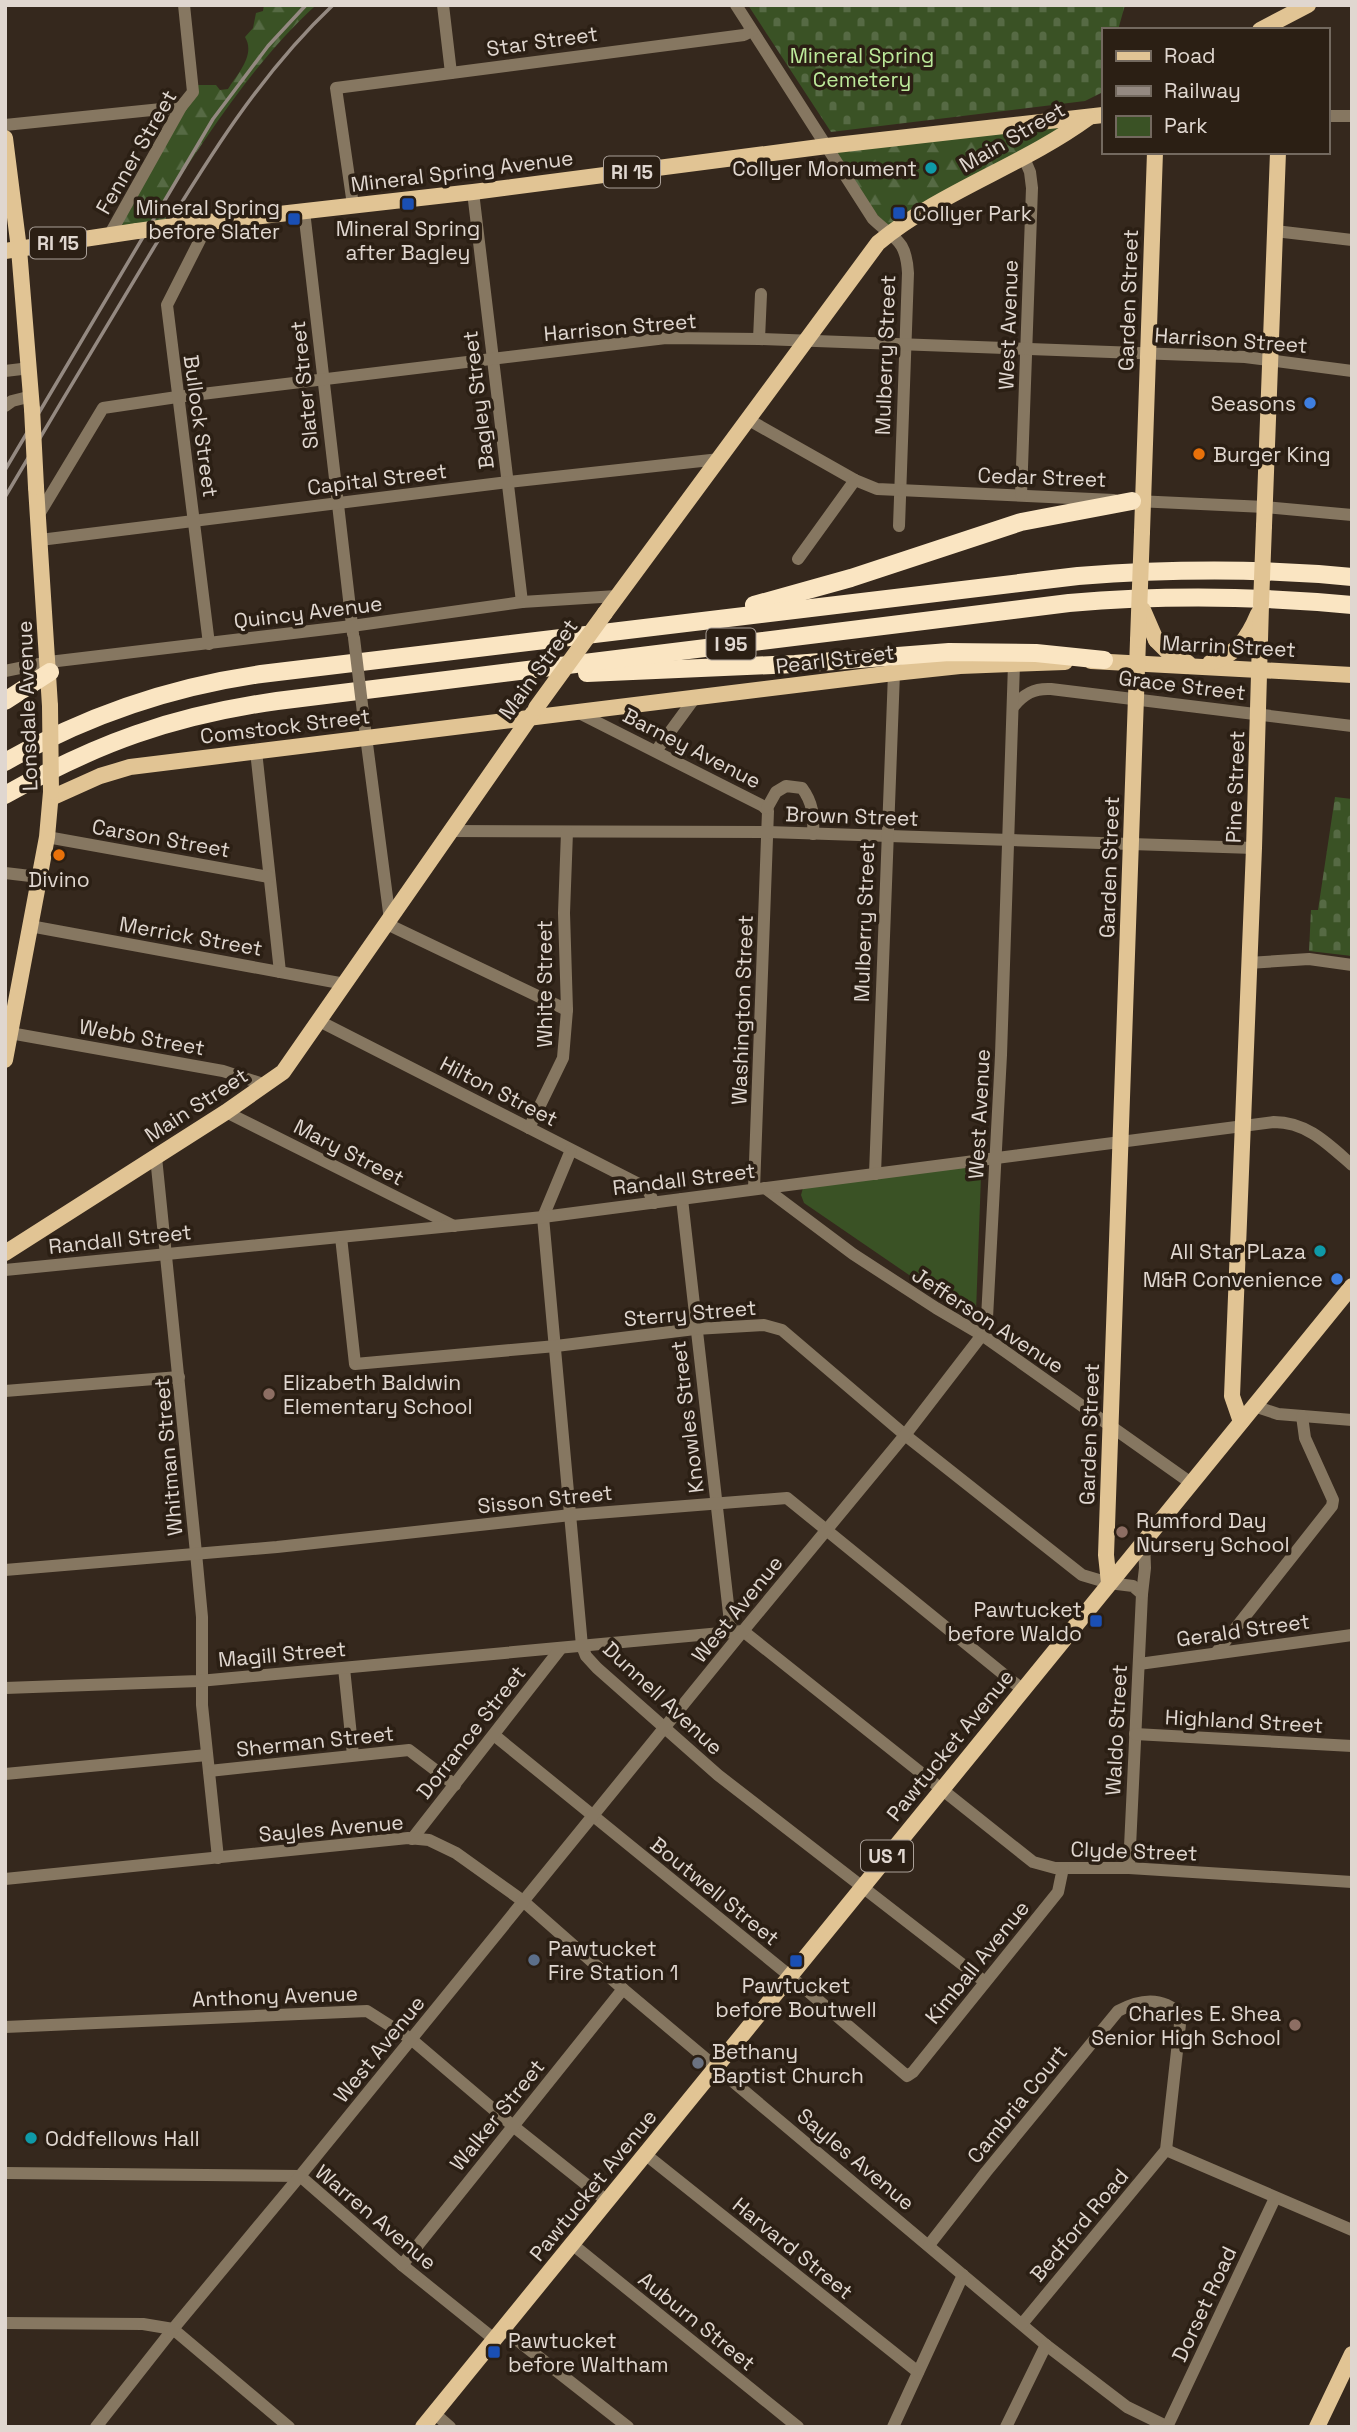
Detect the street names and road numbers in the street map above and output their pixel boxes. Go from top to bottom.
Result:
street label: Star Street [485,20,599,62]
street label: Fenner Street [89,85,183,219]
street label: Main Street [954,96,1070,178]
street label: Mineral Spring Avenue [349,144,575,198]
road number: RI 15 [604,156,660,188]
road number: RI 15 [30,228,86,258]
street label: Garden Street [1112,229,1144,371]
street label: West Avenue [992,259,1024,391]
street label: Mulberry Street [869,274,901,436]
street label: Harrison Street [542,307,698,347]
street label: Slater Street [284,320,324,450]
street label: Harrison Street [1154,321,1308,359]
street label: Bagley Street [456,329,500,471]
street label: Bullock Street [178,353,224,499]
street label: Capital Street [306,457,448,501]
street label: Cedar Street [977,461,1107,493]
street label: Quincy Avenue [232,589,384,635]
street label: Main Street [492,613,584,725]
street label: Lonsdale Avenue [11,620,43,792]
road number: I 95 [706,628,756,660]
street label: Marrin Street [1162,629,1296,663]
street label: Pearl Street [774,638,896,680]
street label: Grace Street [1117,664,1247,706]
street label: Comstock Street [198,702,372,750]
street label: Barney Avenue [618,702,766,794]
street label: Pine Street [1220,730,1250,844]
street label: Garden Street [1093,796,1125,938]
street label: Brown Street [785,800,919,832]
street label: Carson Street [90,813,232,863]
street label: Mulberry Street [848,841,880,1003]
street label: Merrick Street [117,910,265,962]
street label: Washington Street [725,914,759,1106]
street label: White Street [531,920,558,1048]
street label: Webb Street [77,1013,207,1061]
street label: West Avenue [962,1048,996,1180]
street label: Hilton Street [435,1050,563,1132]
street label: Main Street [139,1062,253,1148]
street label: Mary Street [289,1113,409,1191]
street label: Randall Street [611,1157,757,1201]
street label: Randall Street [47,1218,193,1260]
street label: Jefferson Avenue [907,1261,1069,1379]
street label: Sterry Street [623,1294,757,1332]
street label: Knowles Street [664,1339,710,1495]
street label: Garden Street [1073,1363,1105,1505]
street label: Whitman Street [148,1377,188,1537]
street label: Sisson Street [476,1478,614,1520]
street label: West Avenue [686,1550,788,1668]
street label: Gerald Street [1175,1607,1311,1653]
street label: Magill Street [217,1635,347,1673]
street label: Dunnell Avenue [597,1635,729,1761]
street label: Dorrance Street [411,1660,531,1804]
street label: Pawtucket Avenue [880,1664,1020,1826]
street label: Waldo Street [1099,1664,1133,1796]
street label: Highland Street [1164,1703,1324,1739]
street label: Sherman Street [235,1719,395,1763]
street label: Sayles Avenue [257,1808,405,1848]
street label: Boutwell Street [645,1831,785,1951]
street label: Clyde Street [1070,1835,1198,1867]
road number: US 1 [861,1840,913,1872]
street label: Kimball Avenue [919,1895,1035,2029]
street label: Anthony Avenue [191,1980,359,2012]
street label: West Avenue [328,1990,430,2108]
street label: Cambria Court [961,2039,1073,2169]
street label: Walker Street [444,2054,550,2176]
street label: Sayles Avenue [792,2102,920,2216]
street label: Pawtucket Avenue [523,2104,663,2266]
street label: Warren Avenue [310,2158,442,2276]
street label: Bedford Road [1024,2163,1134,2287]
street label: Harvard Street [727,2191,859,2305]
street label: Dorset Road [1165,2242,1243,2366]
street label: Auburn Street [633,2266,761,2376]

